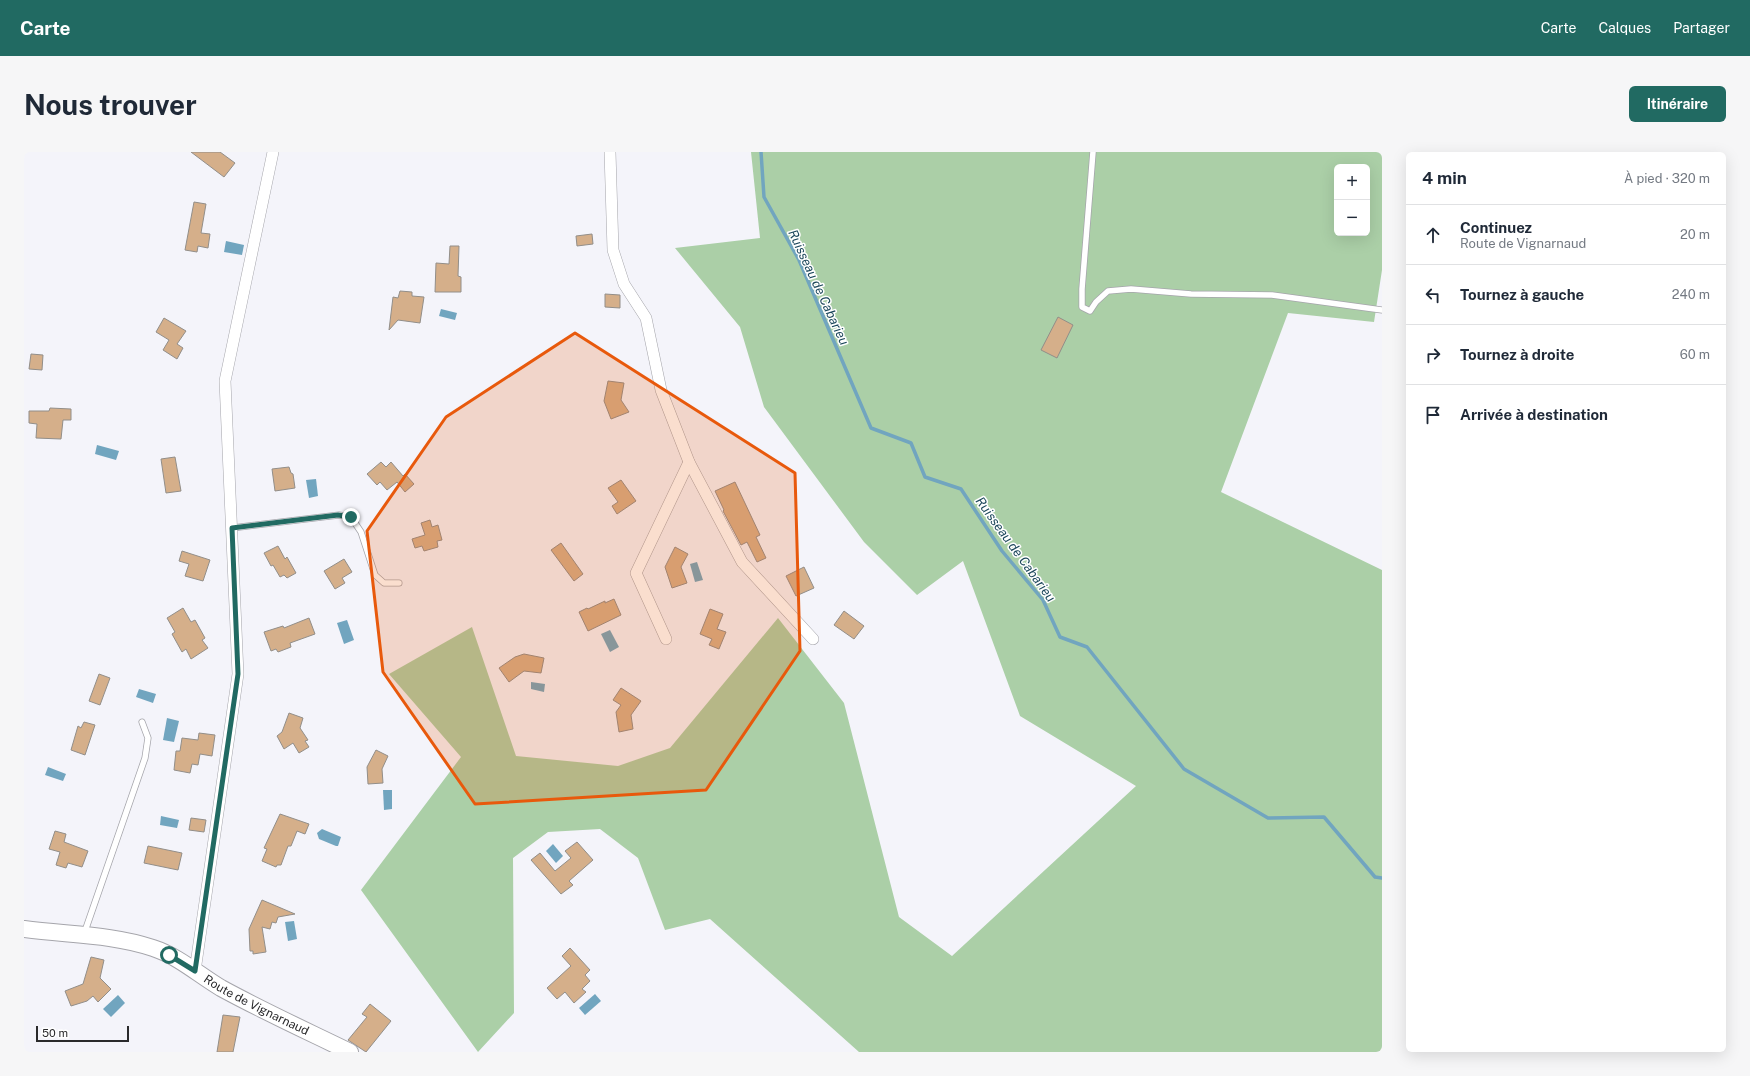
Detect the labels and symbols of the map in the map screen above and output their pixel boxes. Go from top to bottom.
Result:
water label: Ruisseau de Cabarieu [785,227,852,347]
water label: Ruisseau de Cabarieu [973,494,1059,605]
route end [342,508,360,526]
route start [160,946,178,964]
street label: Route de Vignarnaud [201,972,311,1038]
scale bar [36,1024,129,1043]

